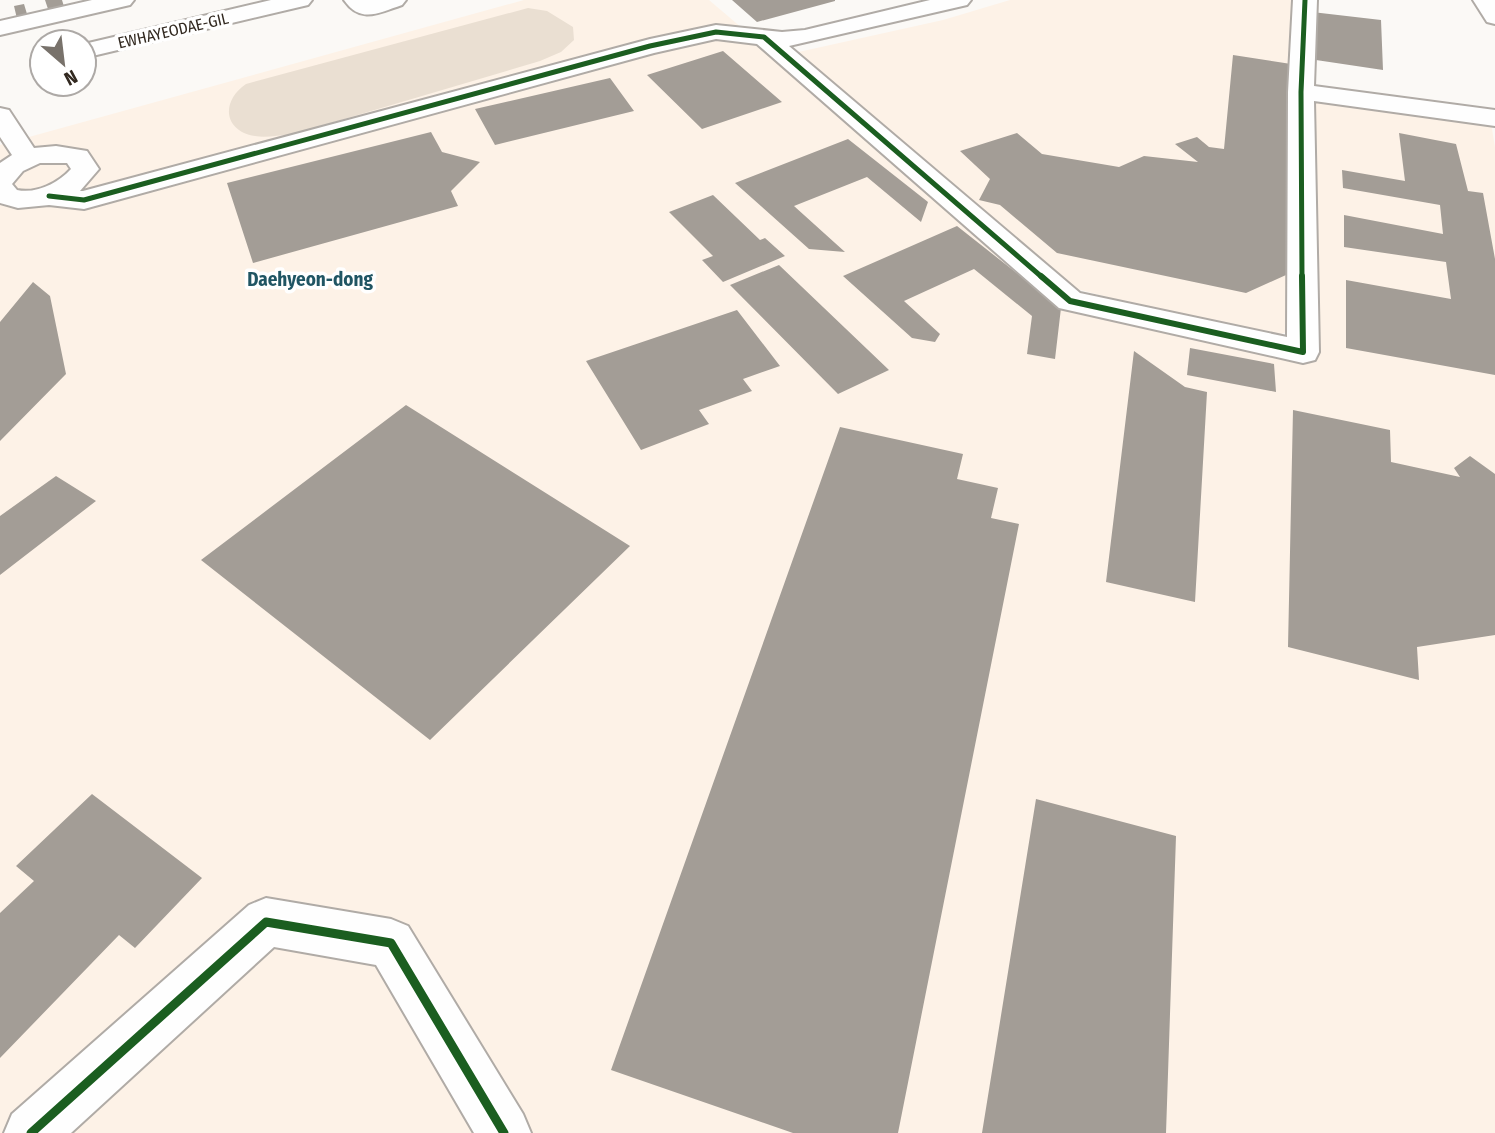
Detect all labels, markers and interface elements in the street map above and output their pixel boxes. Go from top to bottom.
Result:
street label: EWHAYEODAE-GIL [116,8,230,52]
north arrow [28,28,98,98]
text: N [60,65,81,90]
district label: Daehyeon-dong [247,268,373,291]

